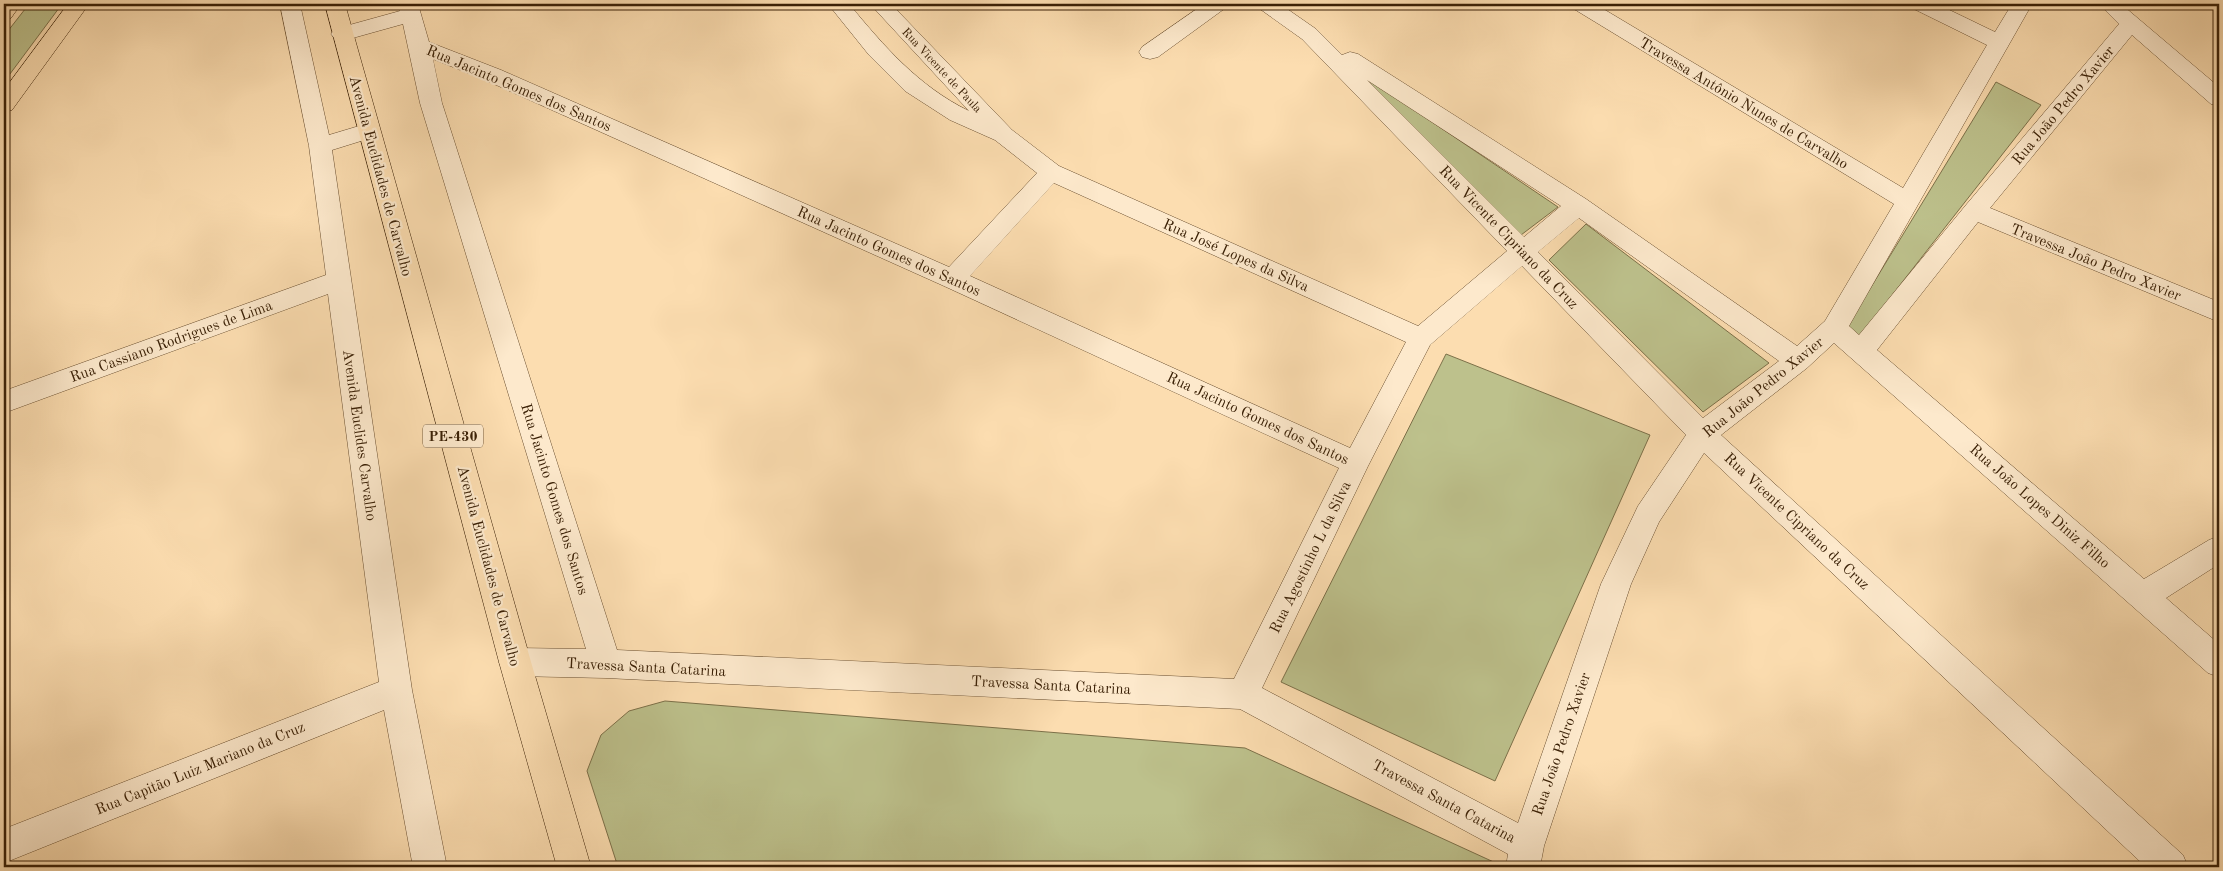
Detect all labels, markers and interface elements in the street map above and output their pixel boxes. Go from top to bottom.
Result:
street label: Rua Vicente de Paula [899,26,984,115]
street label: Travessa Antônio Nunes de Carvalho [1636,36,1850,173]
street label: Rua Jacinto Gomes dos Santos [424,44,613,135]
street label: Rua João Pedro Xavier [2010,44,2118,168]
street label: Avenida Euclidades de Carvalho [346,74,414,278]
street label: Rua Vicente Cipriano da Cruz [1436,164,1580,313]
street label: Rua Jacinto Gomes dos Santos [794,205,982,300]
street label: Rua José Lopes da Silva [1160,217,1311,296]
street label: Travessa João Pedro Xavier [2008,222,2183,304]
street label: Rua Cassiano Rodrigues de Lima [68,299,275,386]
street label: Rua João Pedro Xavier [1701,335,1827,441]
street label: Avenida Euclides Carvalho [339,349,378,522]
street label: Rua Jacinto Gomes dos Santos [1164,370,1351,468]
street label: Rua Jacinto Gomes dos Santos [517,402,590,597]
road number: PE-430 [423,424,483,448]
street label: Rua João Lopes Diniz Filho [1966,442,2112,572]
street label: Rua Vicente Cipriano da Cruz [1720,451,1872,593]
street label: Avenida Euclidades de Carvalho [454,464,522,668]
street label: Rua Agostinho L da Silva [1268,479,1355,636]
street label: Travessa Santa Catarina [566,657,727,680]
street label: Rua João Pedro Xavier [1531,671,1594,818]
street label: Travessa Santa Catarina [971,675,1132,698]
street label: Rua Capitão Luiz Mariano da Cruz [94,720,307,818]
street label: Travessa Santa Catarina [1369,758,1518,847]

